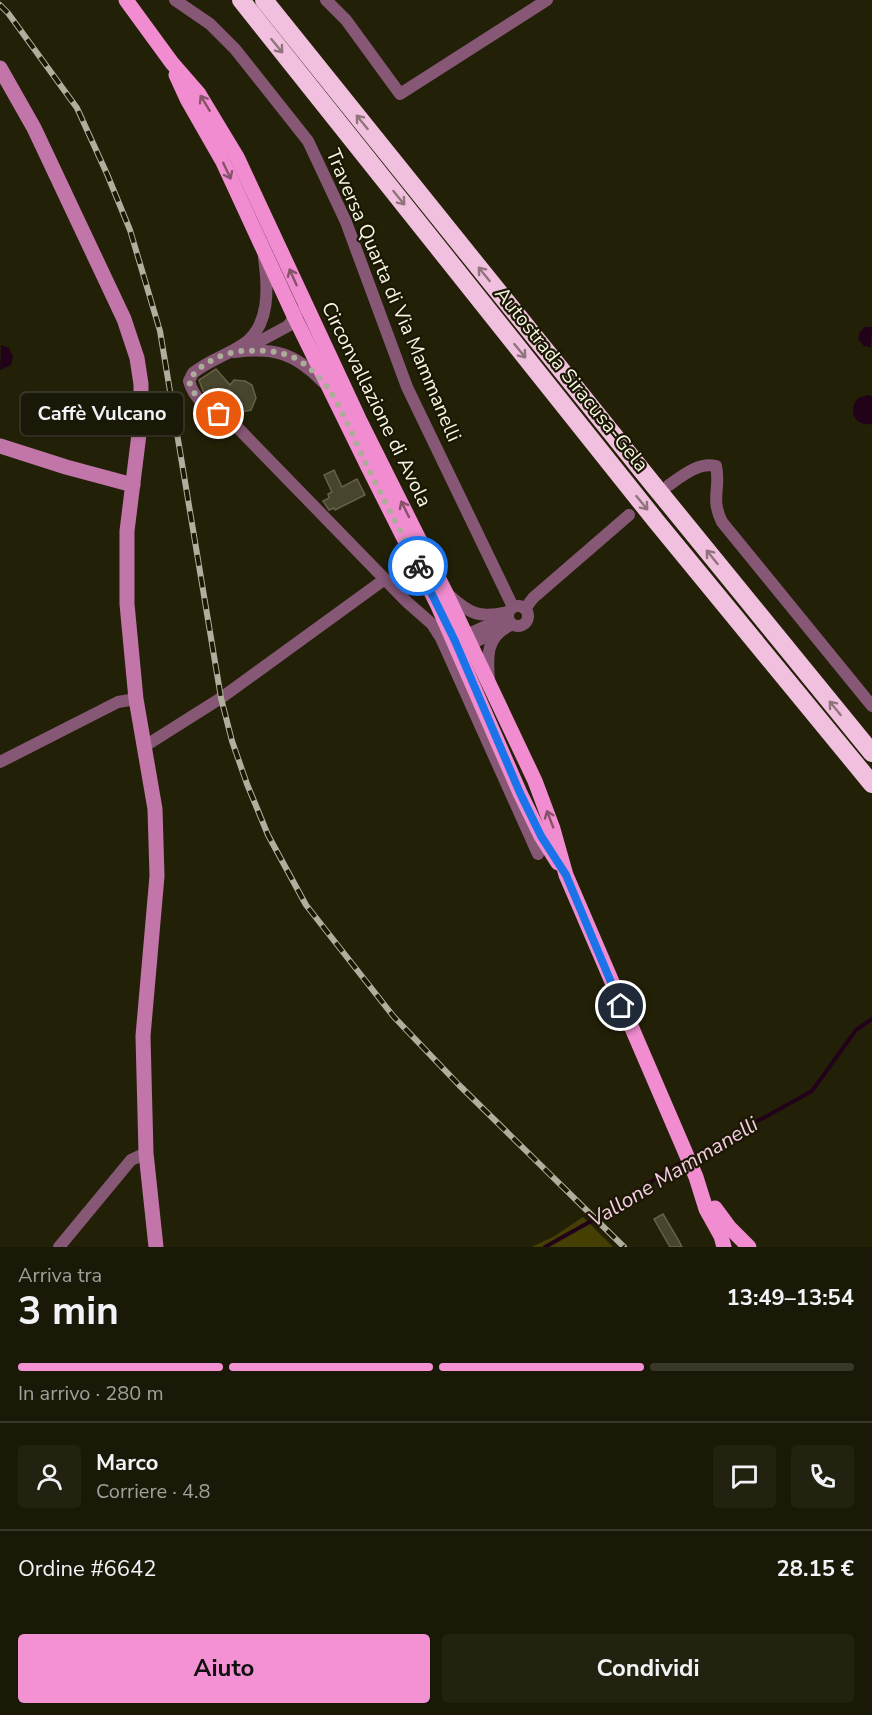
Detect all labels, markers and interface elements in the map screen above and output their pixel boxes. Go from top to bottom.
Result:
one-way arrow [271,38,284,54]
one-way arrow [198,95,210,112]
one-way arrow [355,114,368,130]
street label: Traversa Quarta di Via Mammanelli [319,145,468,446]
one-way arrow [222,162,234,180]
one-way arrow [392,190,405,206]
one-way arrow [477,266,490,282]
one-way arrow [286,268,297,286]
street label: Autostrada Siracusa-Gela [488,281,655,478]
street label: Circonvallazione di Avola [315,297,438,511]
one-way arrow [514,342,527,358]
pin [193,388,244,439]
callout: Caffè Vulcano [21,393,183,435]
icon: bag [202,397,235,430]
text: Caffè Vulcano [38,400,166,427]
one-way arrow [635,495,649,510]
one-way arrow [399,501,410,519]
courier [388,536,448,596]
one-way arrow [705,549,718,565]
icon: bike [402,550,435,583]
one-way arrow [828,701,842,716]
one-way arrow [543,810,554,829]
pin [595,980,646,1031]
icon: home [604,989,637,1022]
water label: Vallone Mammanelli [583,1110,764,1234]
text: Arriva tra [18,1262,102,1289]
text: 13:49–13:54 [726,1283,854,1313]
text: 3 min [18,1285,119,1338]
text: In arrivo · 280 m [18,1380,164,1407]
button: person [18,1445,81,1508]
button: chat [713,1445,776,1508]
button: phone [791,1445,854,1508]
text: Marco [96,1448,158,1478]
text: Corriere · 4.8 [96,1478,211,1505]
text: Ordine #6642 [18,1554,156,1584]
text: 28.15 € [777,1554,854,1584]
button: Aiuto [18,1634,430,1703]
button: Condividi [442,1634,854,1703]

